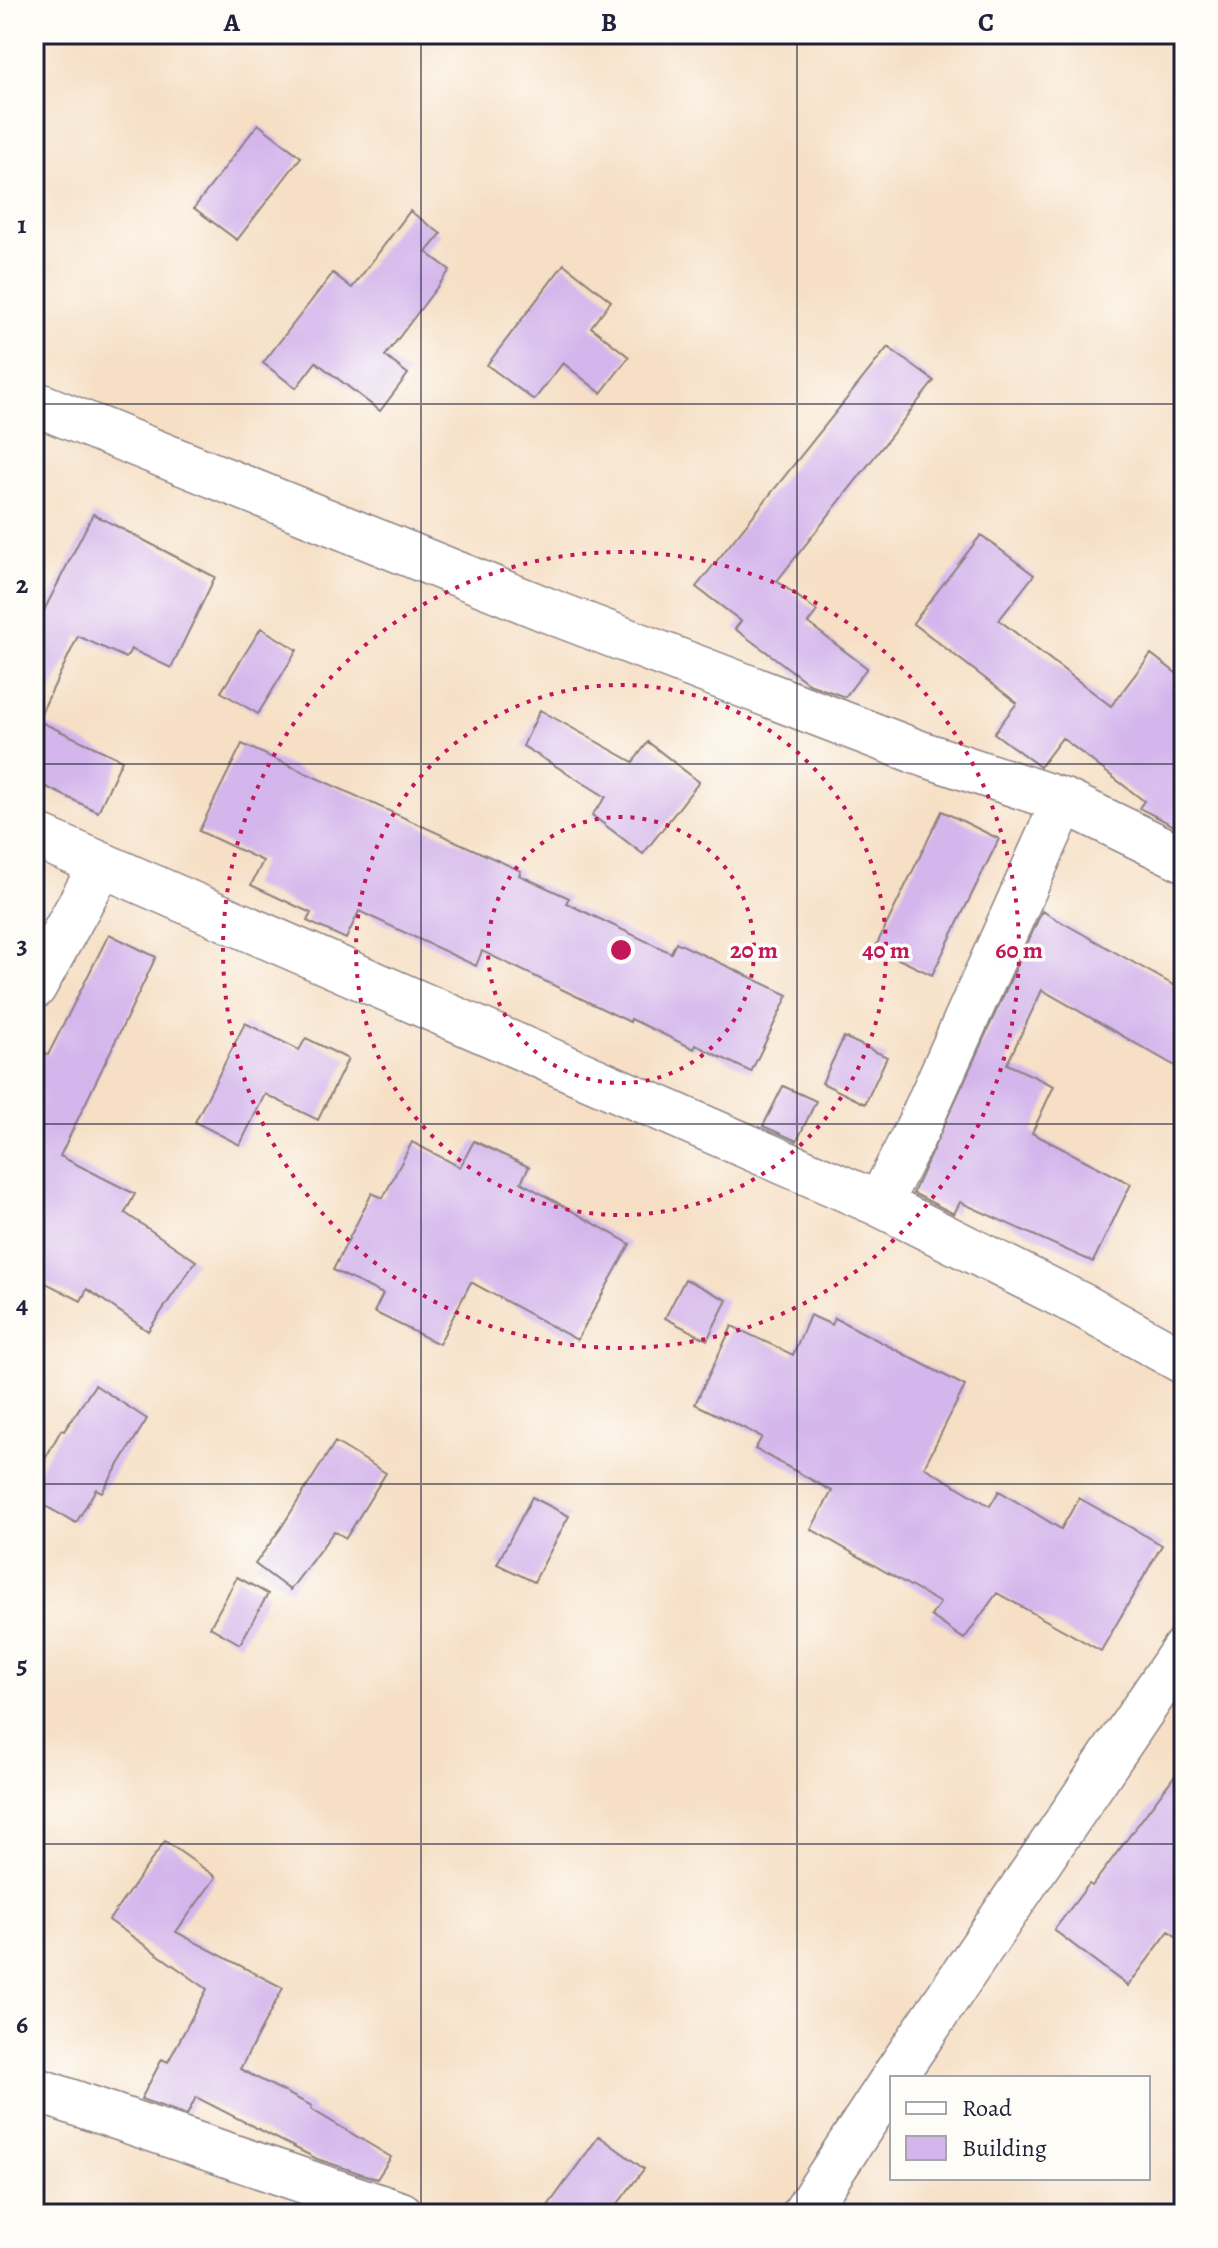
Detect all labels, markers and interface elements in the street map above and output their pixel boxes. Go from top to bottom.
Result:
text: A [223,5,241,40]
text: B [601,5,617,40]
text: C [978,5,994,40]
text: 1 [17,207,27,242]
text: 2 [16,567,29,602]
text: 3 [16,927,28,962]
text: 20 m [730,934,778,966]
text: 40 m [862,934,910,966]
text: 60 m [995,934,1043,966]
centre of rings [607,936,635,964]
text: 4 [16,1287,28,1322]
text: 5 [16,1647,28,1682]
text: 6 [16,2007,28,2042]
legend [890,2076,1150,2180]
text: Road [962,2092,1012,2124]
text: Building [962,2132,1047,2164]

